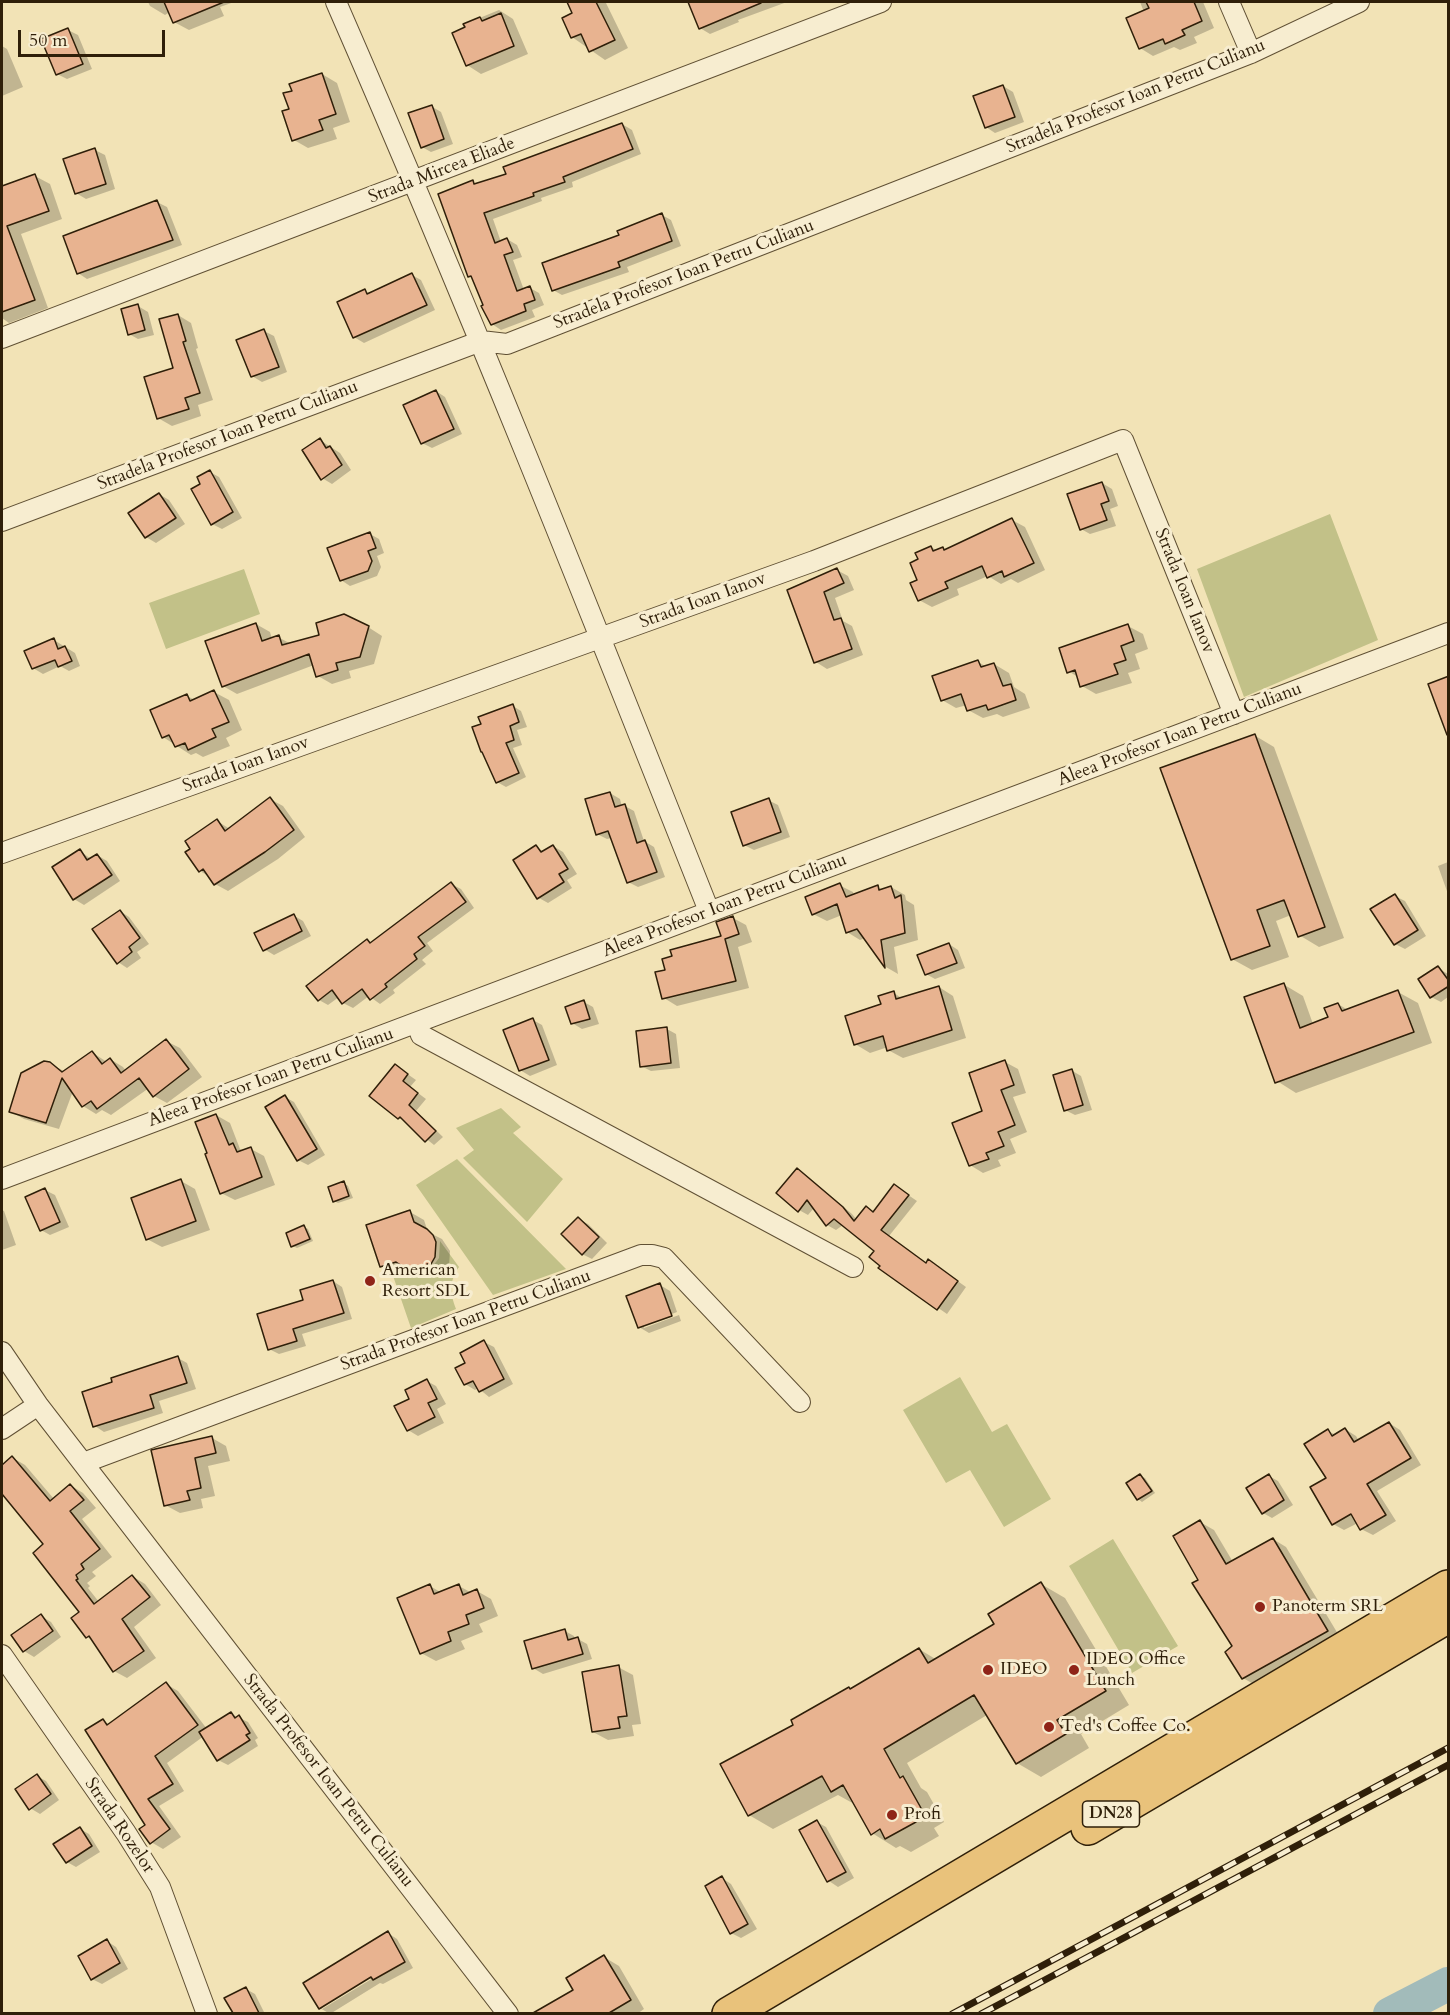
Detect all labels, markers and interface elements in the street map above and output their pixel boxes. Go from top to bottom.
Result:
scale bar [21,18,168,56]
text: 50 m [29,28,68,53]
street label: Stradela Profesor Ioan Petru Culianu [1003,35,1269,159]
street label: Strada Mircea Eliade [366,133,518,209]
street label: Stradela Profesor Ioan Petru Culianu [551,215,817,335]
street label: Stradela Profesor Ioan Petru Culianu [95,376,361,496]
street label: Strada Ioan Ianov [1149,525,1219,657]
street label: Strada Ioan Ianov [637,568,769,634]
street label: Aleea Profesor Ioan Petru Culianu [1055,678,1305,792]
street label: Strada Ioan Ianov [180,732,312,798]
street label: Aleea Profesor Ioan Petru Culianu [600,849,850,963]
street label: Aleea Profesor Ioan Petru Culianu [145,1023,397,1133]
place label: American Resort SDL [382,1260,470,1302]
street label: Strada Profesor Ioan Petru Culianu [338,1266,594,1376]
marker: American Resort SDL [363,1274,377,1288]
place label: Panoterm SRL [1272,1596,1383,1618]
marker: Panoterm SRL [1253,1600,1267,1614]
place label: IDEO Office Lunch [1086,1649,1186,1692]
place label: IDEO [1000,1659,1047,1681]
marker: IDEO [981,1663,995,1677]
marker: IDEO Office Lunch [1067,1663,1081,1677]
street label: Strada Profesor Ioan Petru Culianu [238,1670,418,1892]
place label: Ted's Coffee Co. [1061,1716,1190,1738]
marker: Ted's Coffee Co. [1042,1720,1056,1734]
street label: Strada Rozelor [79,1774,159,1878]
road number: DN28 [1082,1801,1140,1827]
place label: Profi [904,1804,941,1826]
marker: Profi [885,1808,899,1822]

